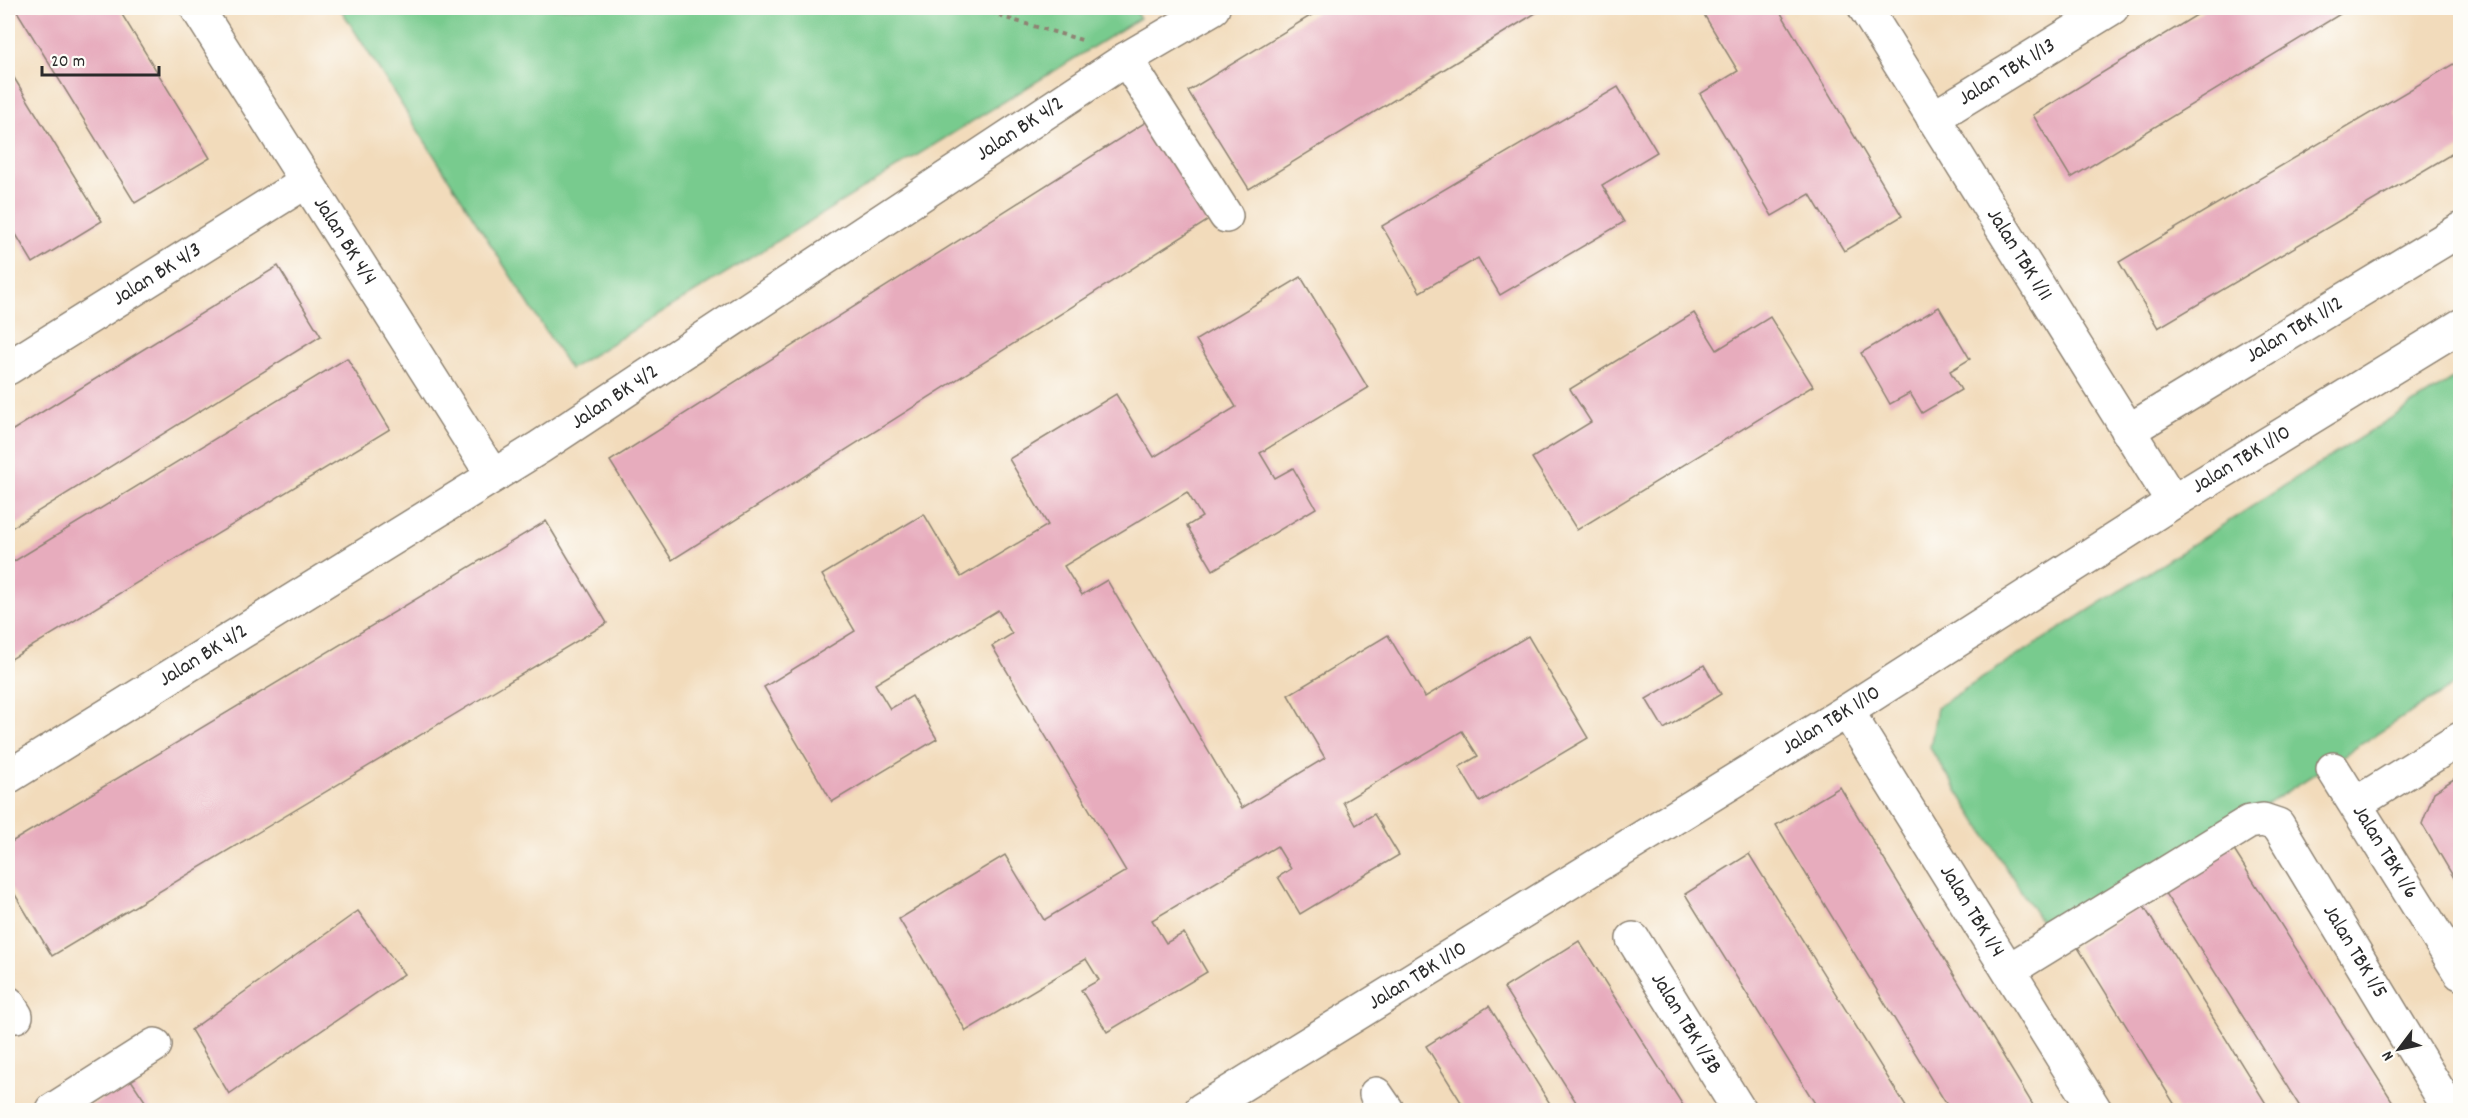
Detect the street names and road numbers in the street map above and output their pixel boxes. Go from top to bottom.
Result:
street label: Jalan TBK 1/13 [1952,31,2062,114]
street label: Jalan BK 4/2 [970,89,1070,170]
street label: Jalan BK 4/4 [305,191,384,292]
street label: Jalan TBK 1/11 [1978,202,2060,307]
street label: Jalan BK 4/3 [107,235,208,314]
street label: Jalan TBK 1/12 [2240,288,2350,372]
street label: Jalan BK 4/2 [565,357,665,438]
street label: Jalan TBK 1/10 [2186,418,2297,502]
street label: Jalan BK 4/2 [153,616,254,695]
street label: Jalan TBK 1/10 [1776,678,1887,763]
street label: Jalan TBK 1/6 [2344,799,2426,905]
street label: Jalan TBK 1/4 [1931,859,2012,964]
street label: Jalan TBK 1/5 [2314,899,2395,1005]
street label: Jalan TBK 1/10 [1362,934,1474,1018]
street label: Jalan TBK 1/3B [1642,967,1729,1081]

